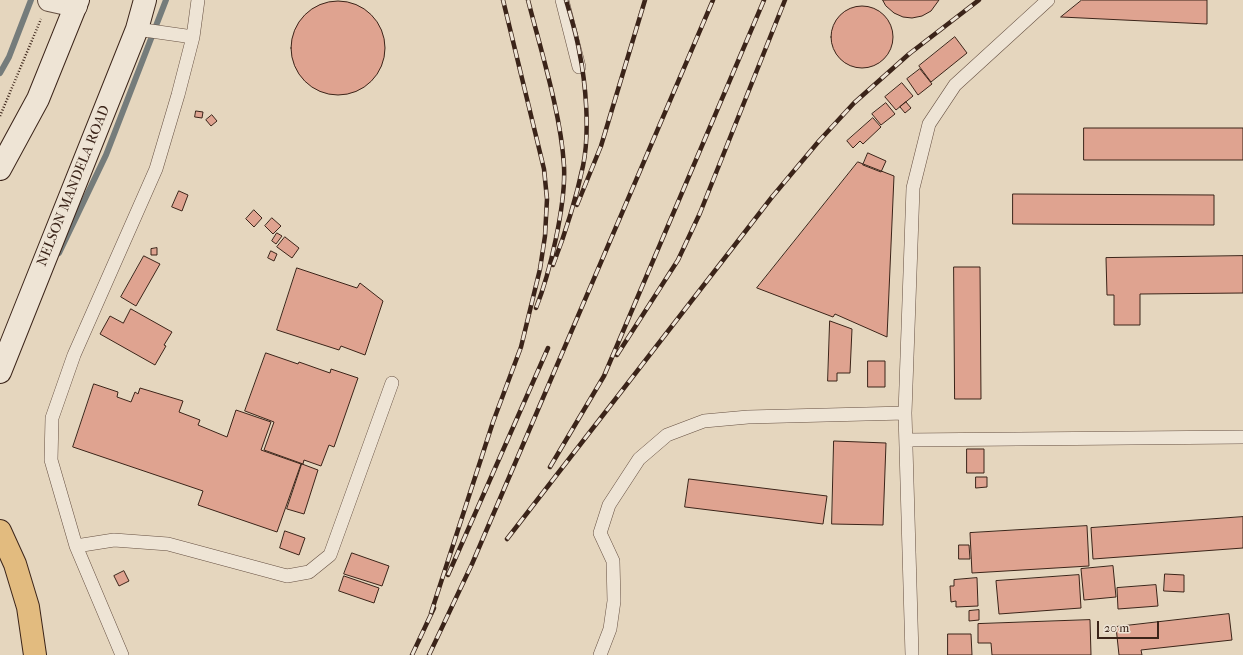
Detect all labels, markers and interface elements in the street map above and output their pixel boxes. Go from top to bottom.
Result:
street label: NELSON MANDELA ROAD [34,103,114,269]
scale bar [1099,613,1161,639]
text: 20 m [1104,621,1129,635]

